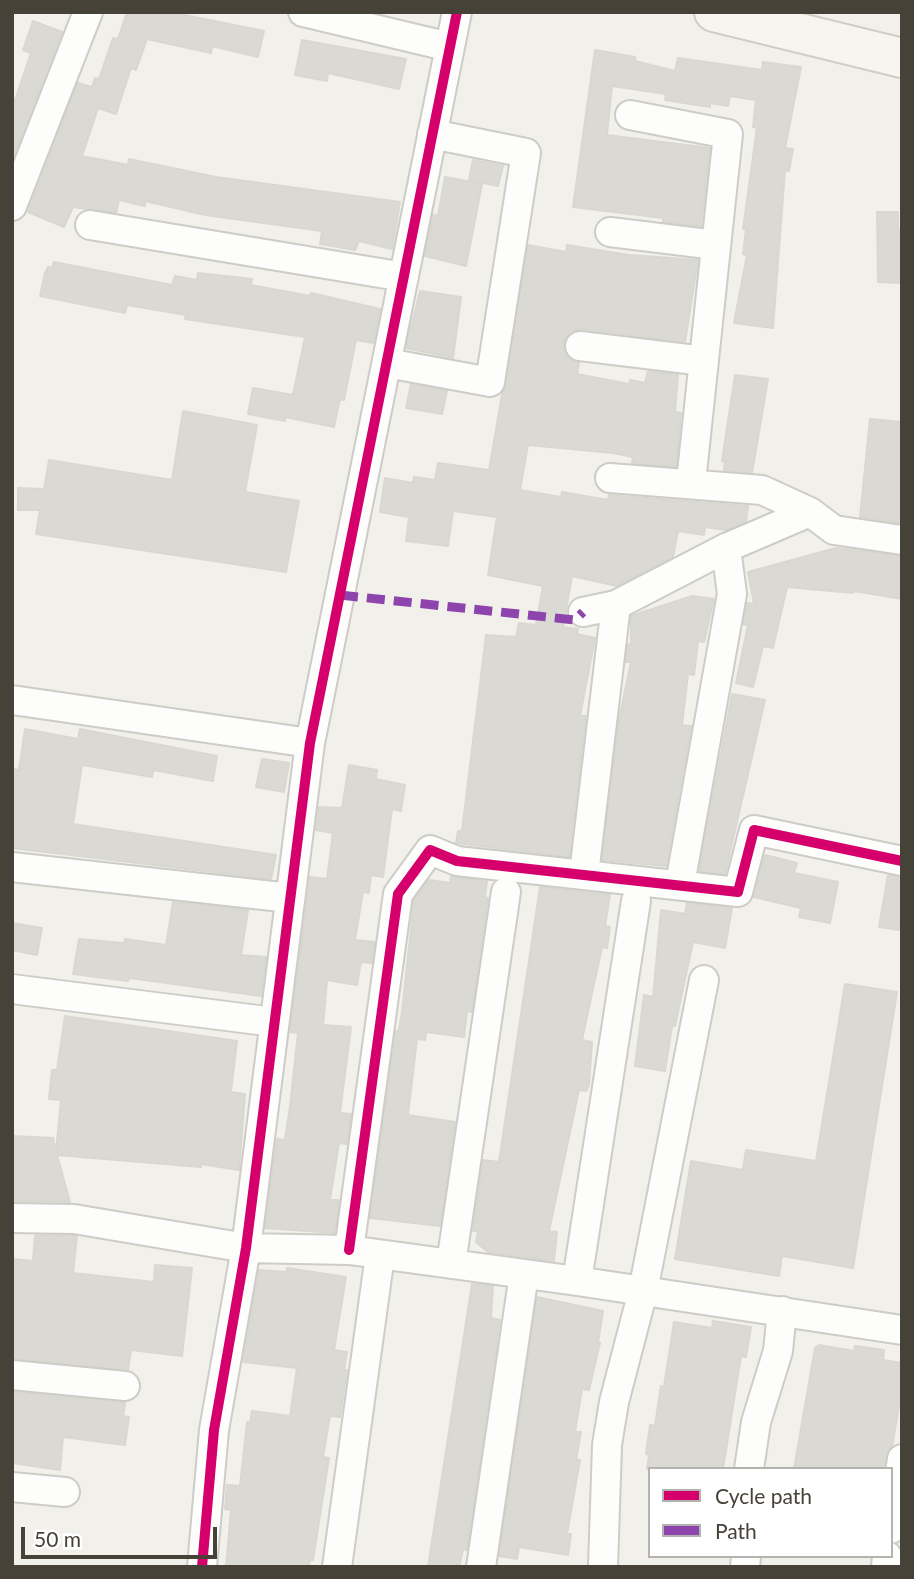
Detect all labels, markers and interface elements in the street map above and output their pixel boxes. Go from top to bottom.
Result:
legend [648,1467,893,1558]
text: Cycle path [715,1483,812,1508]
scale bar [24,1512,220,1556]
text: Path [715,1518,757,1543]
text: 50 m [34,1526,81,1551]

